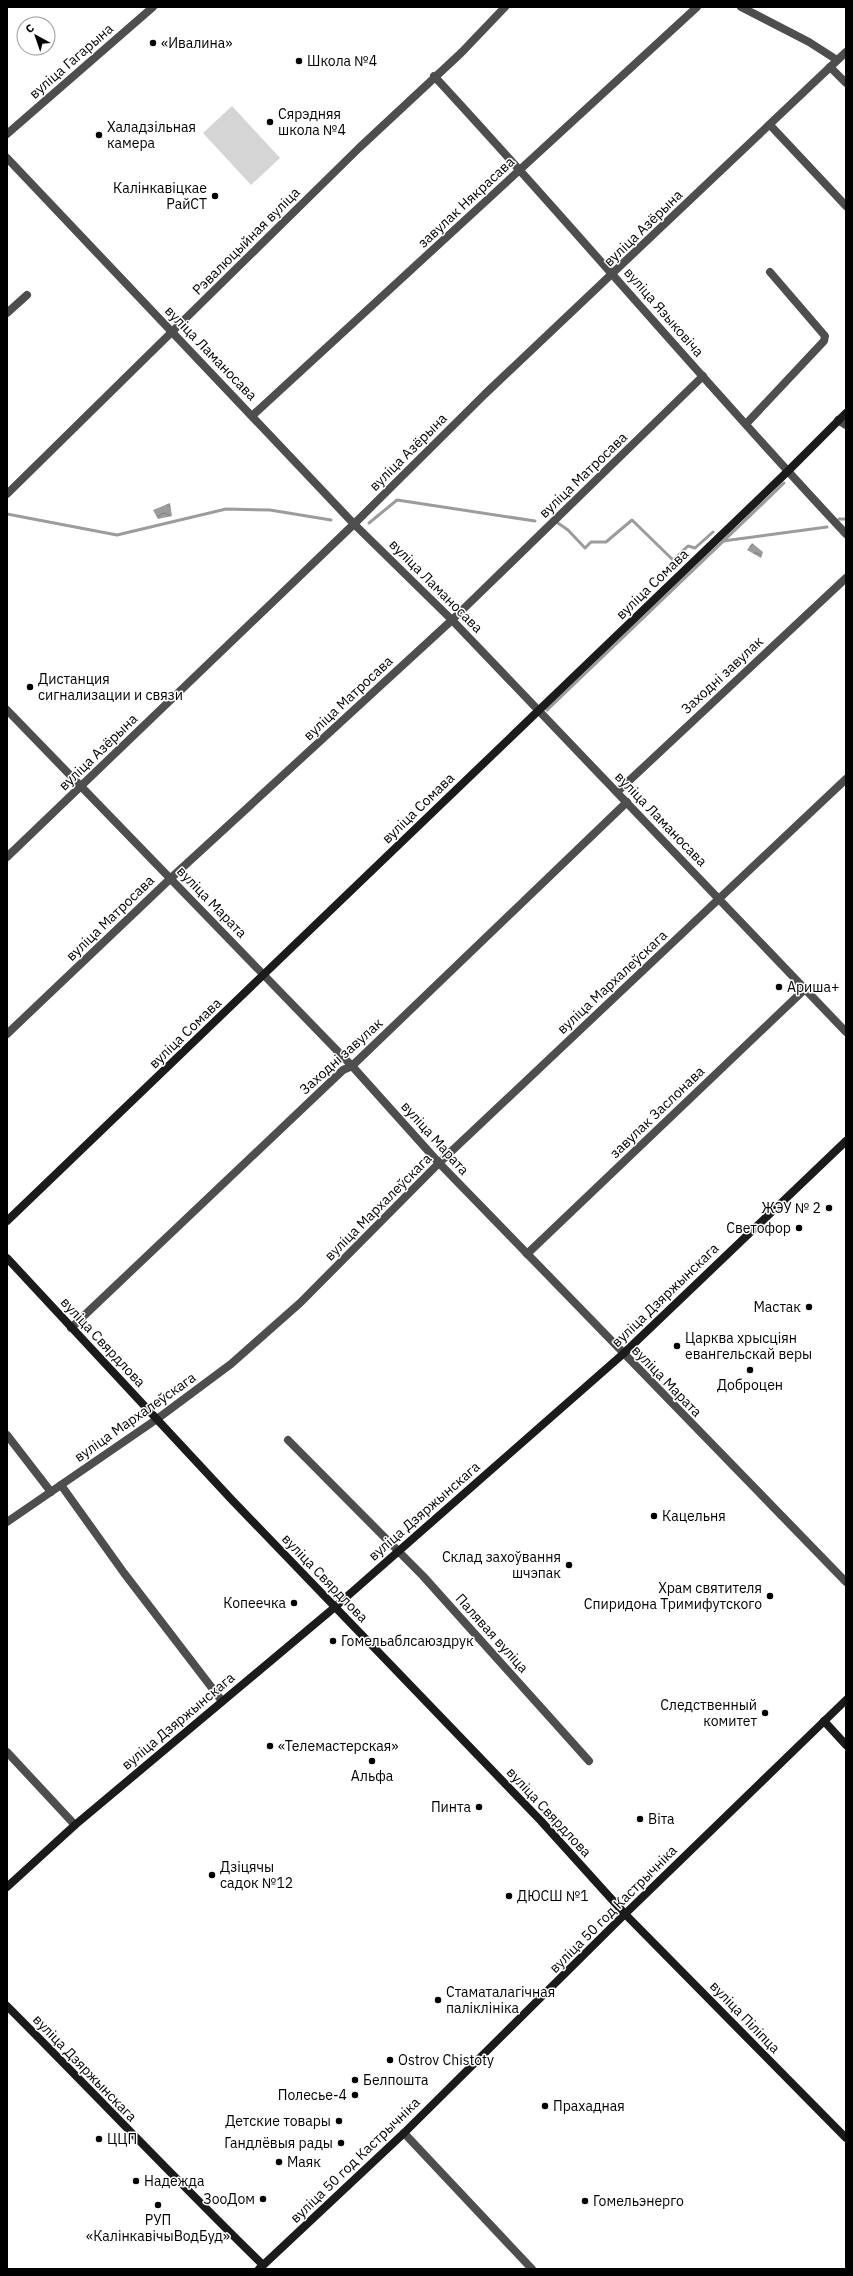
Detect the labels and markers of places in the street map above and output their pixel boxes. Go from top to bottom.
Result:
place label: «Ивалина» [161,34,232,52]
marker: «Ивалина» [148,38,158,48]
place label: Школа №4 [307,52,377,70]
marker: Школа №4 [294,56,304,66]
place label: Сярэдняя школа №4 [278,105,346,139]
marker: Сярэдняя школа №4 [265,117,275,127]
place label: Халадзільная камера [107,118,196,152]
marker: Халадзільная камера [94,130,104,140]
place label: Калінкавіцкае РайСТ [113,179,207,213]
marker: Калінкавіцкае РайСТ [210,191,220,201]
place label: Дистанция сигнализации и связи [38,670,183,704]
marker: Дистанция сигнализации и связи [25,682,35,692]
place label: Ариша+ [787,978,839,996]
marker: Ариша+ [774,982,784,992]
place label: ЖЭУ № 2 [761,1199,821,1217]
marker: ЖЭУ № 2 [824,1203,834,1213]
place label: Светофор [726,1219,791,1237]
marker: Светофор [794,1223,804,1233]
place label: Мастак [753,1298,801,1316]
marker: Мастак [804,1302,814,1312]
place label: Царква хрысціян евангельскай веры [685,1329,812,1363]
marker: Царква хрысціян евангельскай веры [672,1341,682,1351]
marker: Доброцен [745,1365,755,1375]
place label: Доброцен [717,1376,783,1394]
place label: Кацельня [662,1507,726,1525]
marker: Кацельня [649,1511,659,1521]
place label: Склад захоўвання шчэпак [442,1548,561,1582]
marker: Склад захоўвання шчэпак [564,1560,574,1570]
place label: Храм святителя Спиридона Тримифутского [584,1579,762,1613]
marker: Храм святителя Спиридона Тримифутского [765,1591,775,1601]
place label: Копеечка [223,1594,287,1612]
marker: Копеечка [289,1598,299,1608]
place label: Гомельаблсаюздрук [341,1632,474,1650]
marker: Гомельаблсаюздрук [328,1636,338,1646]
place label: Следственный комитет [660,1696,757,1730]
marker: Следственный комитет [760,1708,770,1718]
place label: «Телемастерская» [278,1737,398,1755]
marker: «Телемастерская» [265,1741,275,1751]
marker: Альфа [367,1756,377,1766]
place label: Альфа [351,1767,394,1785]
place label: Пинта [431,1798,472,1816]
marker: Пинта [474,1802,484,1812]
place label: Віта [648,1810,675,1828]
marker: Віта [635,1814,645,1824]
place label: Дзіцячы садок №12 [220,1858,293,1892]
marker: Дзіцячы садок №12 [207,1870,217,1880]
place label: ДЮСШ №1 [517,1887,589,1905]
marker: ДЮСШ №1 [504,1891,514,1901]
place label: Стаматалагічная паліклініка [446,1983,555,2017]
marker: Стаматалагічная паліклініка [433,1995,443,2005]
place label: Ostrov Chistoty [398,2051,494,2069]
marker: Ostrov Chistoty [385,2055,395,2065]
place label: Белпошта [363,2071,429,2089]
marker: Белпошта [350,2075,360,2085]
place label: Полесье-4 [278,2086,347,2104]
marker: Полесье-4 [350,2090,360,2100]
place label: Прахадная [553,2097,625,2115]
marker: Прахадная [540,2101,550,2111]
place label: Детские товары [225,2112,331,2130]
marker: Детские товары [334,2116,344,2126]
place label: ЦЦП [107,2130,137,2148]
marker: ЦЦП [94,2134,104,2144]
place label: Гандлёвыя рады [224,2134,333,2152]
marker: Гандлёвыя рады [336,2138,346,2148]
place label: Маяк [287,2153,321,2171]
marker: Маяк [274,2157,284,2167]
place label: Надежда [144,2172,205,2190]
marker: Надежда [131,2176,141,2186]
place label: ЗооДом [203,2190,255,2208]
place label: Гомельэнерго [593,2192,684,2210]
marker: ЗооДом [258,2194,268,2204]
marker: Гомельэнерго [580,2196,590,2206]
marker: РУП «КалінкавічыВодБуд» [153,2200,163,2210]
place label: РУП «КалінкавічыВодБуд» [86,2211,230,2245]

